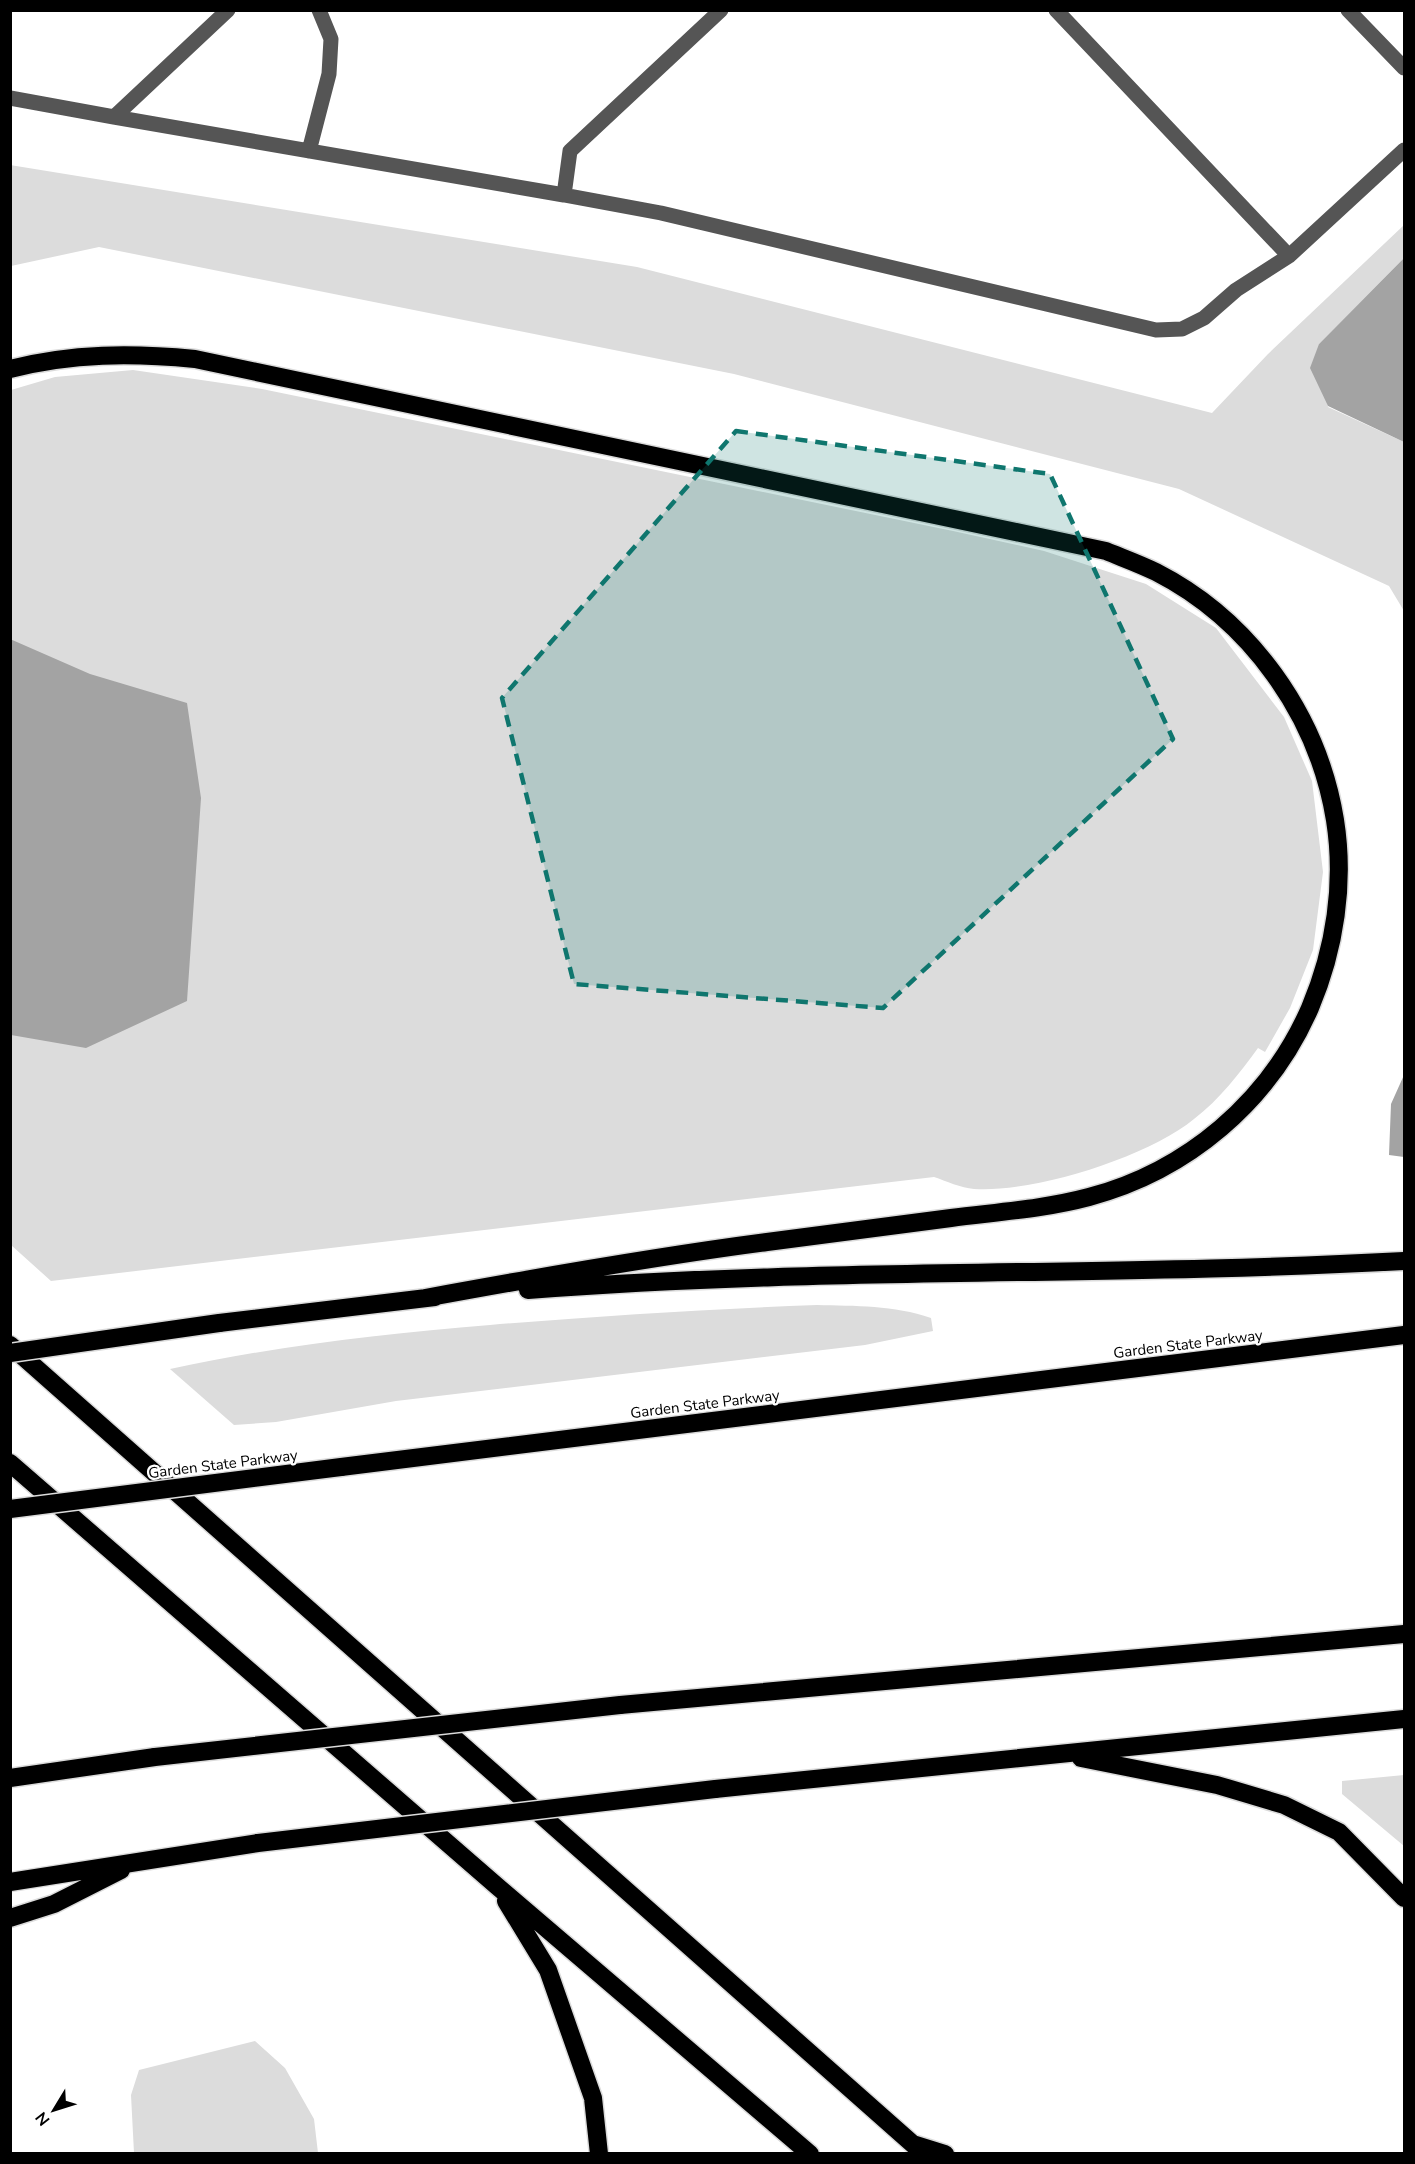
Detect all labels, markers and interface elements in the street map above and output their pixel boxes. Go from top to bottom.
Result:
street label: Garden State Parkway [1112,1325,1264,1363]
street label: Garden State Parkway [629,1385,781,1423]
street label: Garden State Parkway [147,1445,299,1483]
north arrow [24,2080,84,2140]
text: N [31,2107,55,2130]

